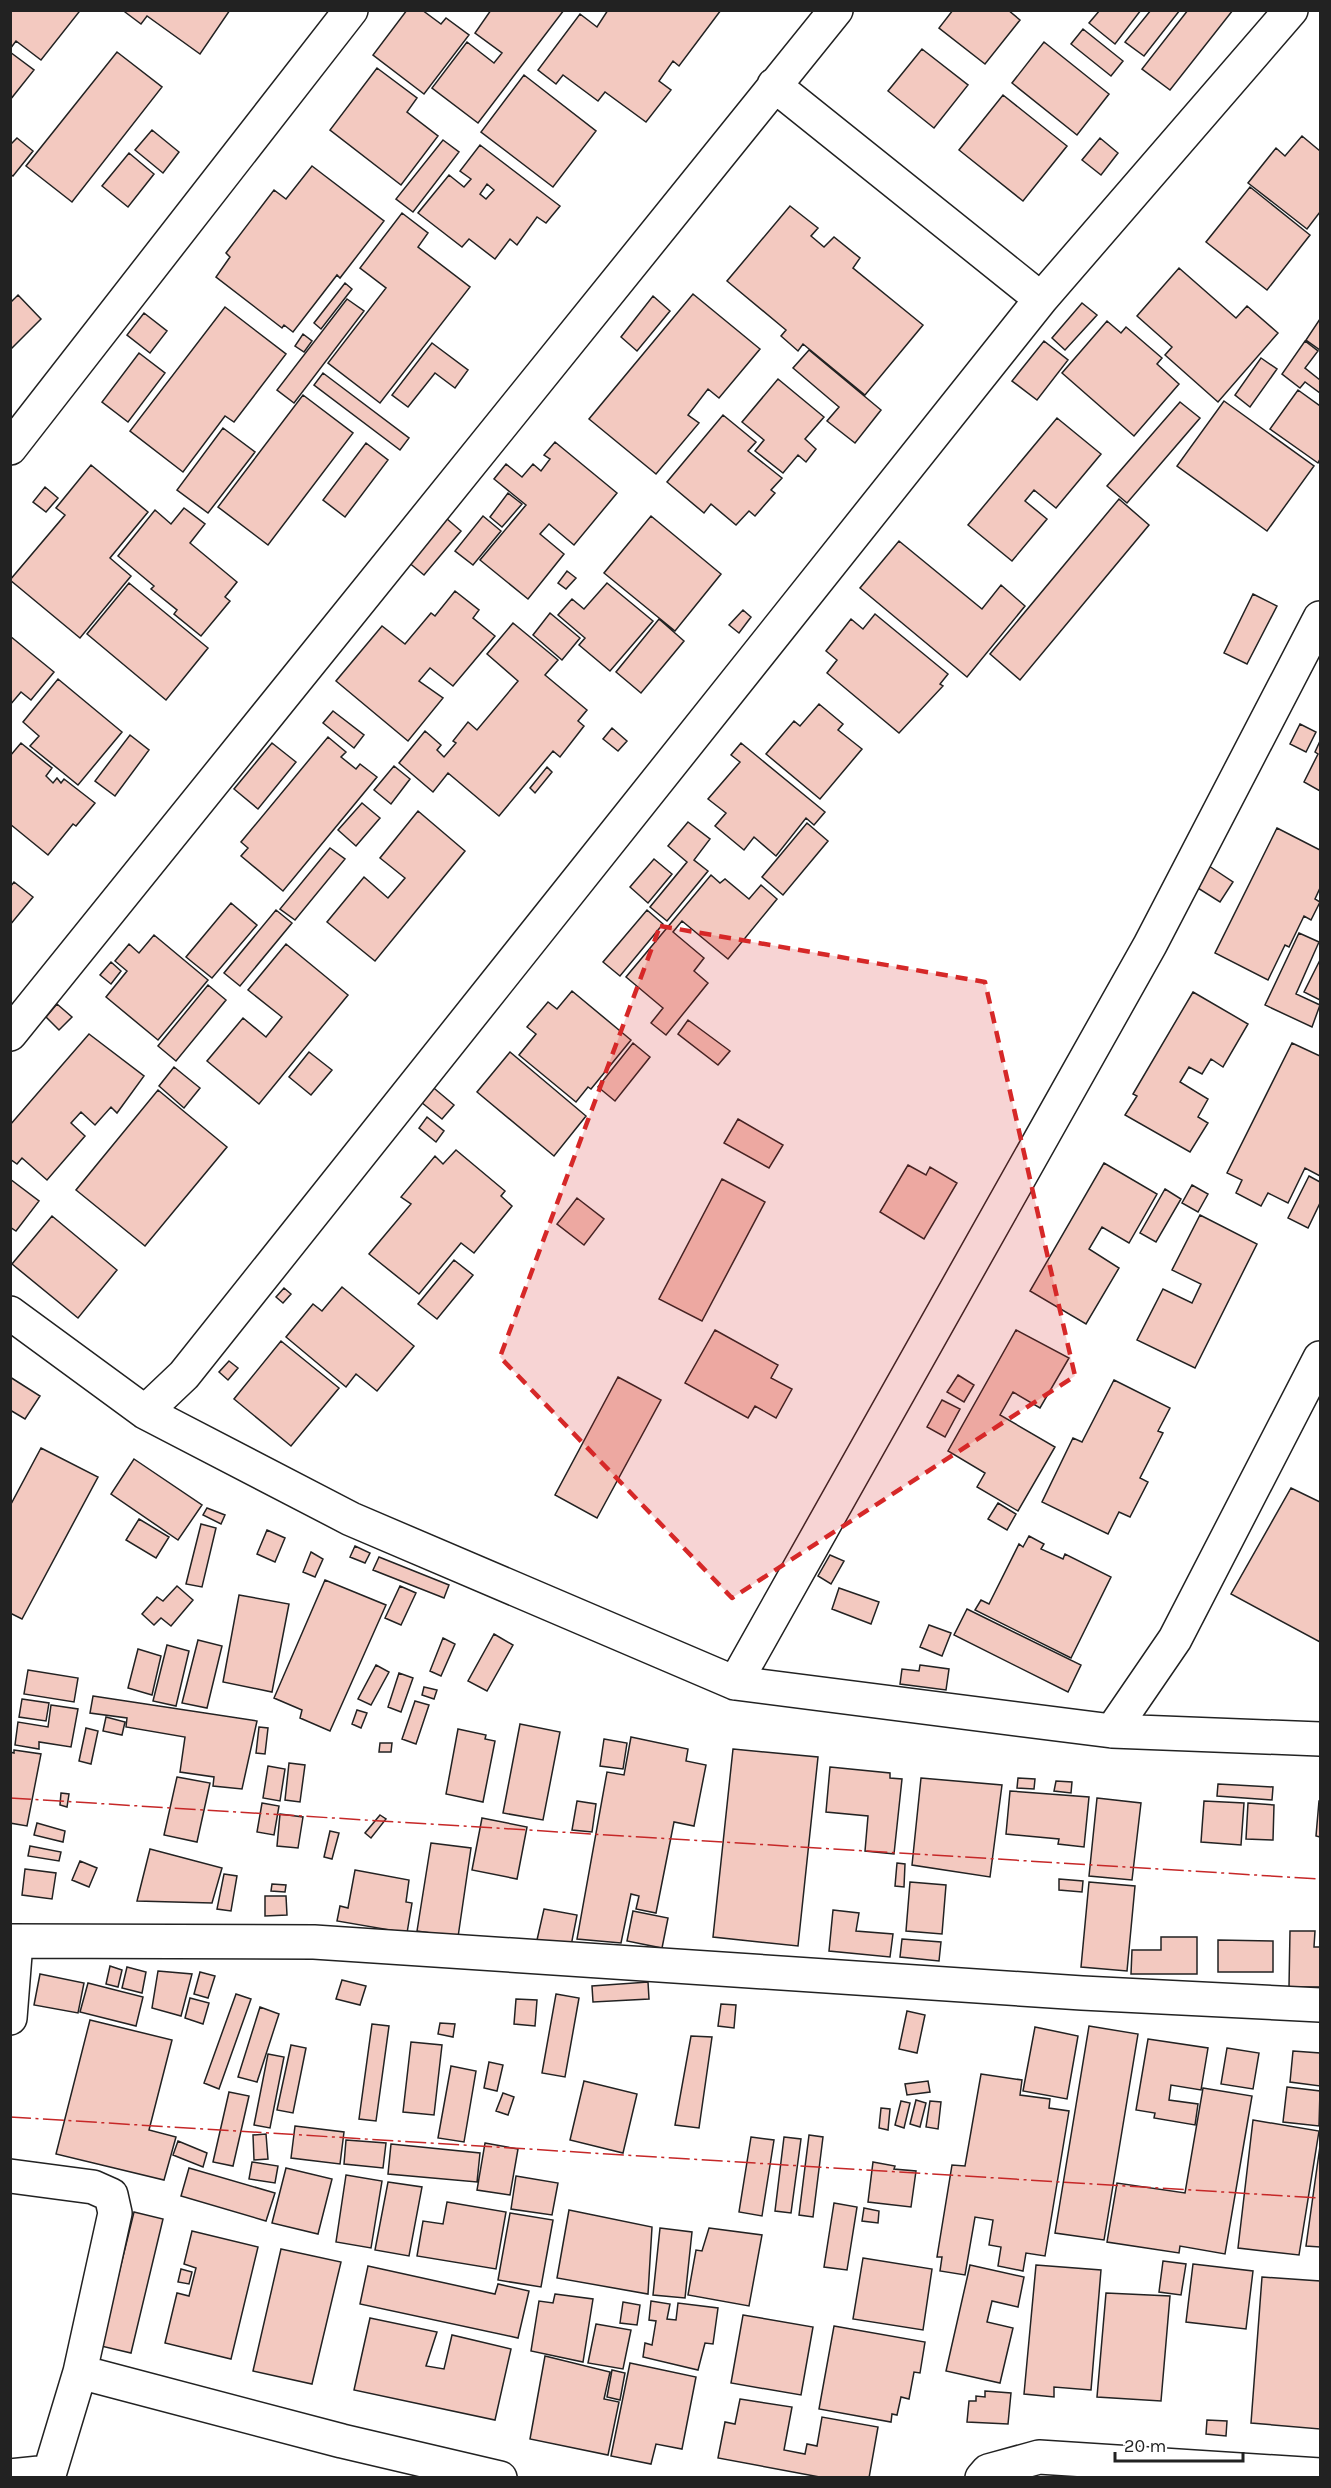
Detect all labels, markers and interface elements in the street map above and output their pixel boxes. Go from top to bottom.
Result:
scale bar [1115,2425,1242,2463]
text: 20 m [1124,2435,1166,2457]

